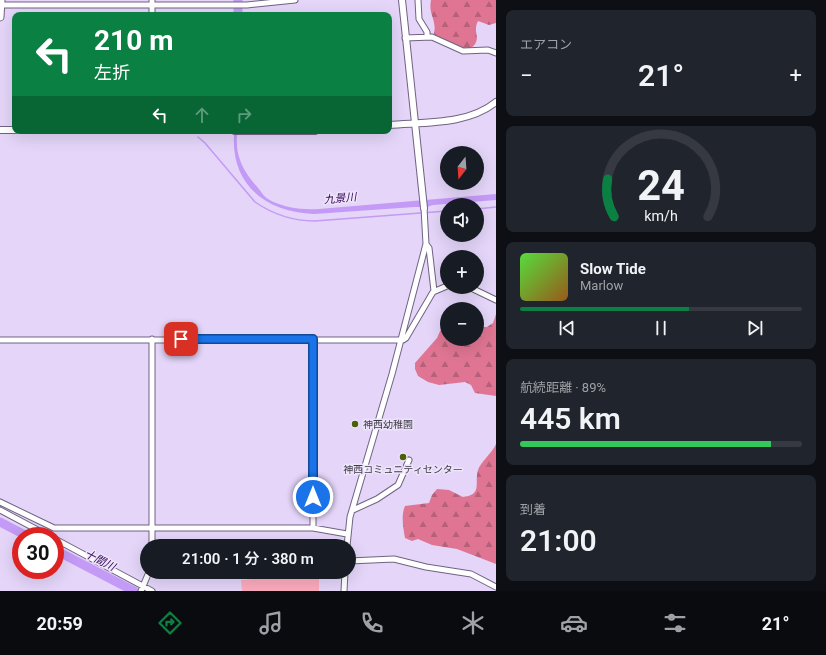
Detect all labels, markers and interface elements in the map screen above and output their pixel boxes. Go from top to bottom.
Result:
text: 210 m [94,24,173,57]
icon: left [28,28,80,80]
text: エアコン [520,37,572,52]
text: 21° [638,58,684,93]
text: 左折 [94,62,130,83]
text: − [520,63,533,88]
text: + [790,63,802,88]
icon: left [149,104,171,126]
icon: ahead [191,104,213,126]
icon: right [233,104,255,126]
north arrow [440,146,484,190]
map controls [440,146,484,346]
text: 24 [637,161,685,210]
water label: 九景川 [323,190,358,206]
button: sound [440,198,484,242]
text: km/h [644,208,678,224]
button: + [440,250,484,294]
text: Slow Tide [580,260,646,278]
text: Marlow [580,278,623,293]
button: − [440,302,484,346]
icon: previous [556,317,578,339]
icon: pause [650,317,672,339]
icon: next [744,317,766,339]
pin [164,322,198,356]
icon: arrive [170,328,192,350]
text: 航続距離 · 89% [520,380,606,395]
text: 445 km [520,401,621,436]
marker: 神西幼稚園 [350,419,360,429]
place label: 神西幼稚園 [363,419,413,430]
marker: 神西コミュニティセンター [398,452,408,462]
place label: 神西コミュニティセンター [343,464,463,475]
position arrow [292,476,334,518]
text: 到着 [520,502,546,517]
text: 21:00 [520,523,597,558]
speed limit sign: 30 [12,527,64,579]
water label: 十間川 [82,547,118,574]
text: 21:00 · 1 分 · 380 m [182,550,314,568]
icon: directions [156,609,184,637]
icon: music [257,609,285,637]
icon: phone [358,609,386,637]
icon: climate [459,609,487,637]
icon: car [560,609,588,637]
icon: filters [661,609,689,637]
text: 20:59 [36,613,83,634]
text: 21° [762,613,789,634]

